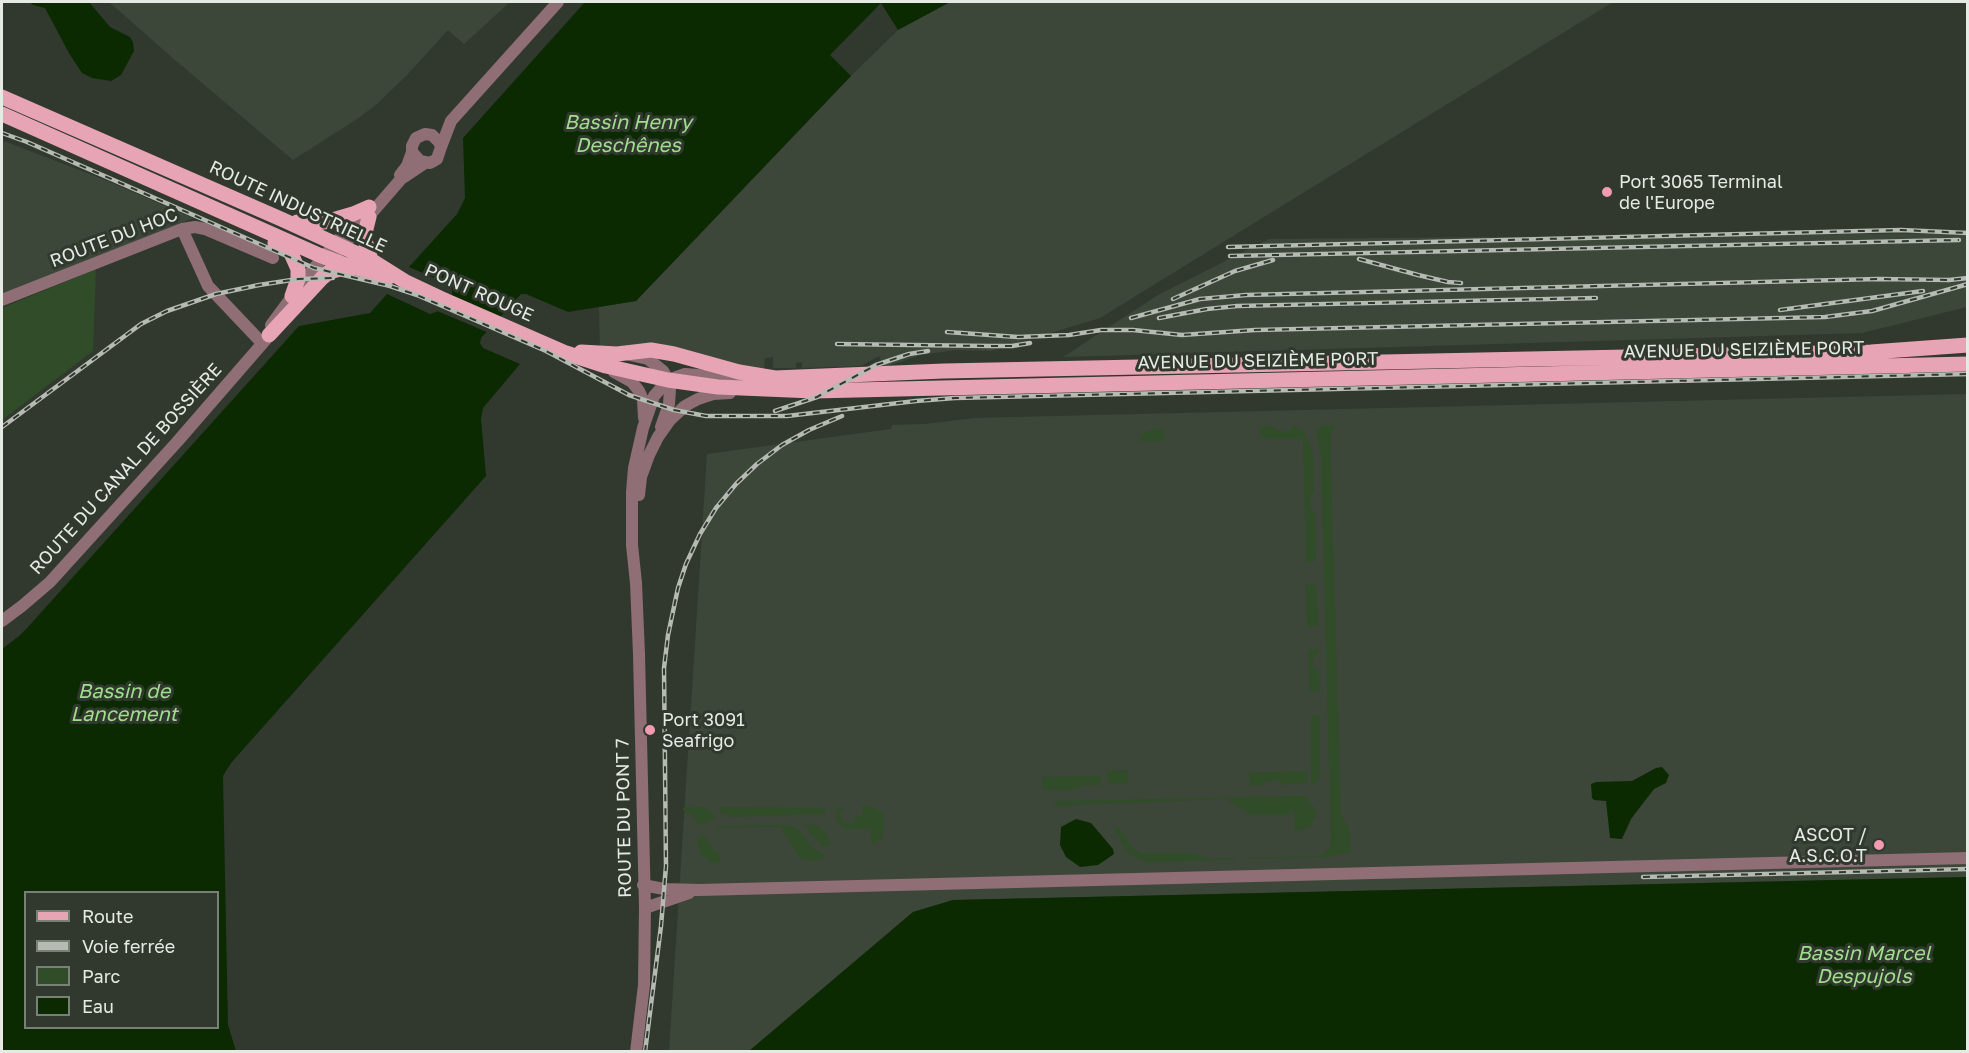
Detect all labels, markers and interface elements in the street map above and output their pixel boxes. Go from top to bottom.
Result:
water label: Bassin Henry Deschênes [564,111,692,158]
street label: ROUTE INDUSTRIELLE [206,156,390,258]
place label: Port 3065 Terminal de l'Europe [1619,171,1783,213]
marker: Port 3065 Terminal de l'Europe [1600,185,1614,199]
street label: ROUTE DU HOC [47,204,181,272]
street label: PONT ROUGE [421,259,537,327]
street label: AVENUE DU SEIZIÈME PORT [1623,337,1865,363]
street label: AVENUE DU SEIZIÈME PORT [1137,348,1379,374]
street label: ROUTE DU CANAL DE BOSSIÈRE [26,359,226,579]
water label: Bassin de Lancement [70,680,178,727]
place label: Port 3091 Seafrigo [662,709,745,752]
marker: Port 3091 Seafrigo [643,723,657,737]
street label: ROUTE DU PONT 7 [612,738,636,898]
place label: ASCOT / A.S.C.O.T [1789,824,1867,866]
marker: ASCOT / A.S.C.O.T [1872,838,1886,852]
legend [24,891,219,1029]
text: Route [82,905,133,927]
text: Voie ferrée [82,935,175,957]
water label: Bassin Marcel Despujols [1797,942,1931,989]
text: Parc [82,965,120,987]
text: Eau [82,995,114,1017]

